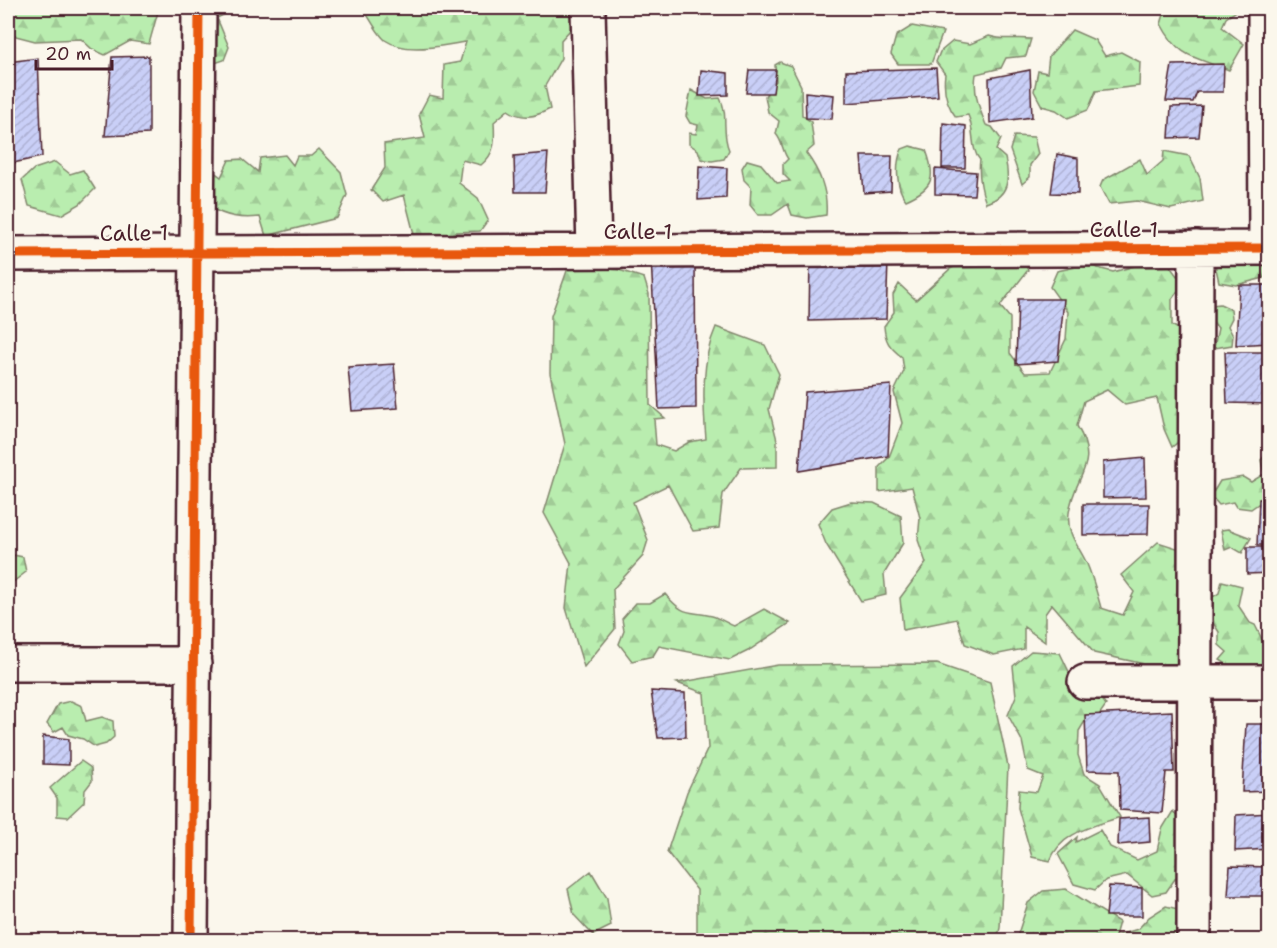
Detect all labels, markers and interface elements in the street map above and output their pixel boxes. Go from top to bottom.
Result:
scale bar [36,33,112,71]
text: 20 m [45,42,91,66]
street label: Calle 1 [1090,215,1158,244]
street label: Calle 1 [604,217,672,246]
street label: Calle 1 [99,218,169,248]

